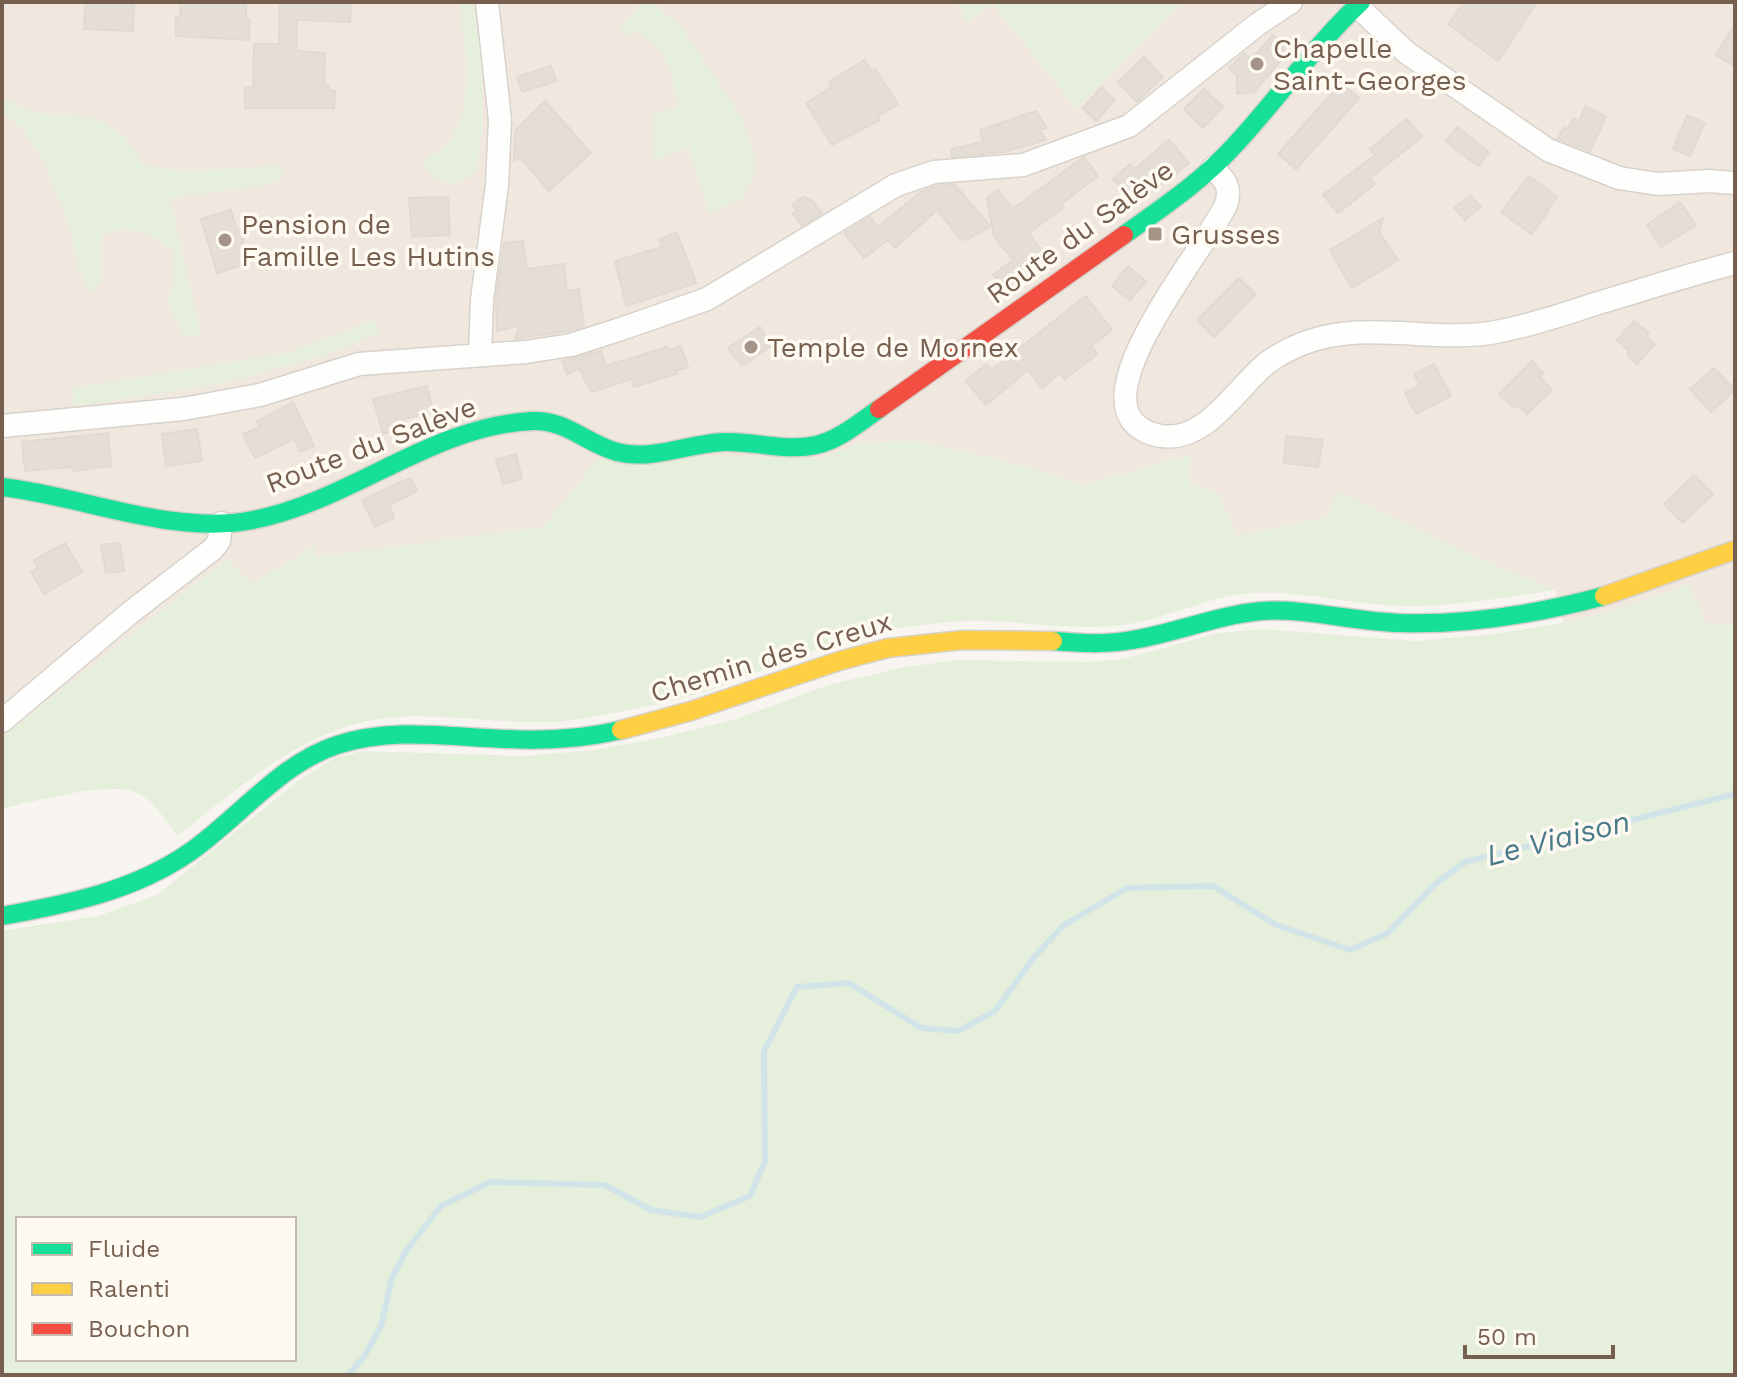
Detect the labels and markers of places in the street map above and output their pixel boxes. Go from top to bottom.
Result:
place label: Chapelle Saint-Georges [1273,32,1467,97]
marker: Chapelle Saint-Georges [1248,55,1266,73]
place label: Pension de Famille Les Hutins [241,208,495,273]
place label: Grusses [1171,218,1280,251]
marker: Grusses [1146,225,1164,243]
marker: Pension de Famille Les Hutins [216,231,234,249]
place label: Temple de Mornex [767,331,1019,364]
marker: Temple de Mornex [742,338,760,356]

